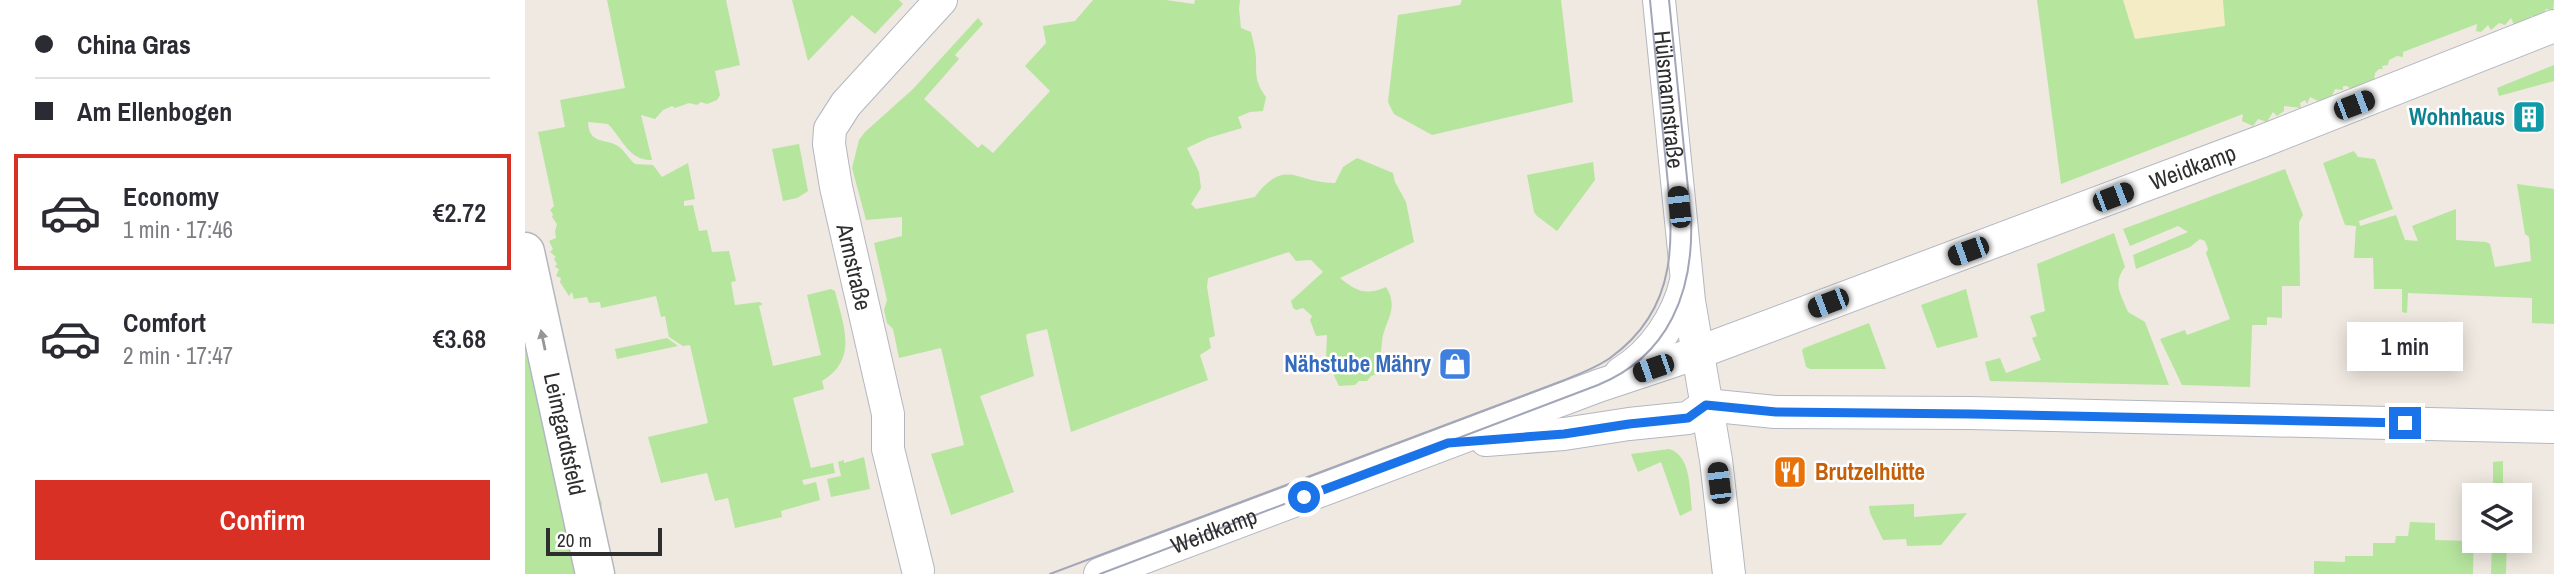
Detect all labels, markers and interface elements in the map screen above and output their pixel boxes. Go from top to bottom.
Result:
text: China Gras [77,27,191,62]
street label: Hülsmannstraße [1647,29,1692,170]
car [2331,88,2378,122]
text: Am Ellenbogen [77,94,232,129]
building icon: Wohnhaus [2510,98,2548,136]
place label: Wohnhaus [2409,101,2505,132]
street label: Weidkamp [2145,136,2240,197]
text: Economy [123,179,219,214]
car [2090,180,2137,214]
icon: car [39,181,102,244]
car [1667,185,1692,229]
text: €2.72 [433,195,486,230]
text: 1 min · 17:46 [123,214,233,245]
street label: Armstraße [829,220,879,313]
car [1945,234,1992,268]
car [1805,286,1852,320]
text: Comfort [123,305,206,340]
icon: car [39,307,102,370]
text: €3.68 [433,321,486,356]
callout: 1 min [2347,322,2463,370]
one-way arrow [538,329,549,351]
text: 1 min [2381,331,2429,362]
text: 2 min · 17:47 [123,340,233,371]
shop icon: Nähstube Mähry [1436,345,1474,383]
place label: Nähstube Mähry [1284,348,1432,379]
car [1630,351,1677,385]
street label: Leimgardtsfeld [537,369,593,498]
route end [2389,407,2421,439]
restaurant icon: Brutzelhütte [1771,453,1809,491]
place label: Brutzelhütte [1815,456,1925,487]
car [1707,461,1732,505]
button: Confirm [35,480,490,560]
route start [1288,481,1320,513]
map controls [2462,483,2532,553]
button: layers [2462,483,2532,553]
street label: Weidkamp [1166,500,1261,561]
scale bar [546,525,661,557]
text: 20 m [557,527,592,553]

